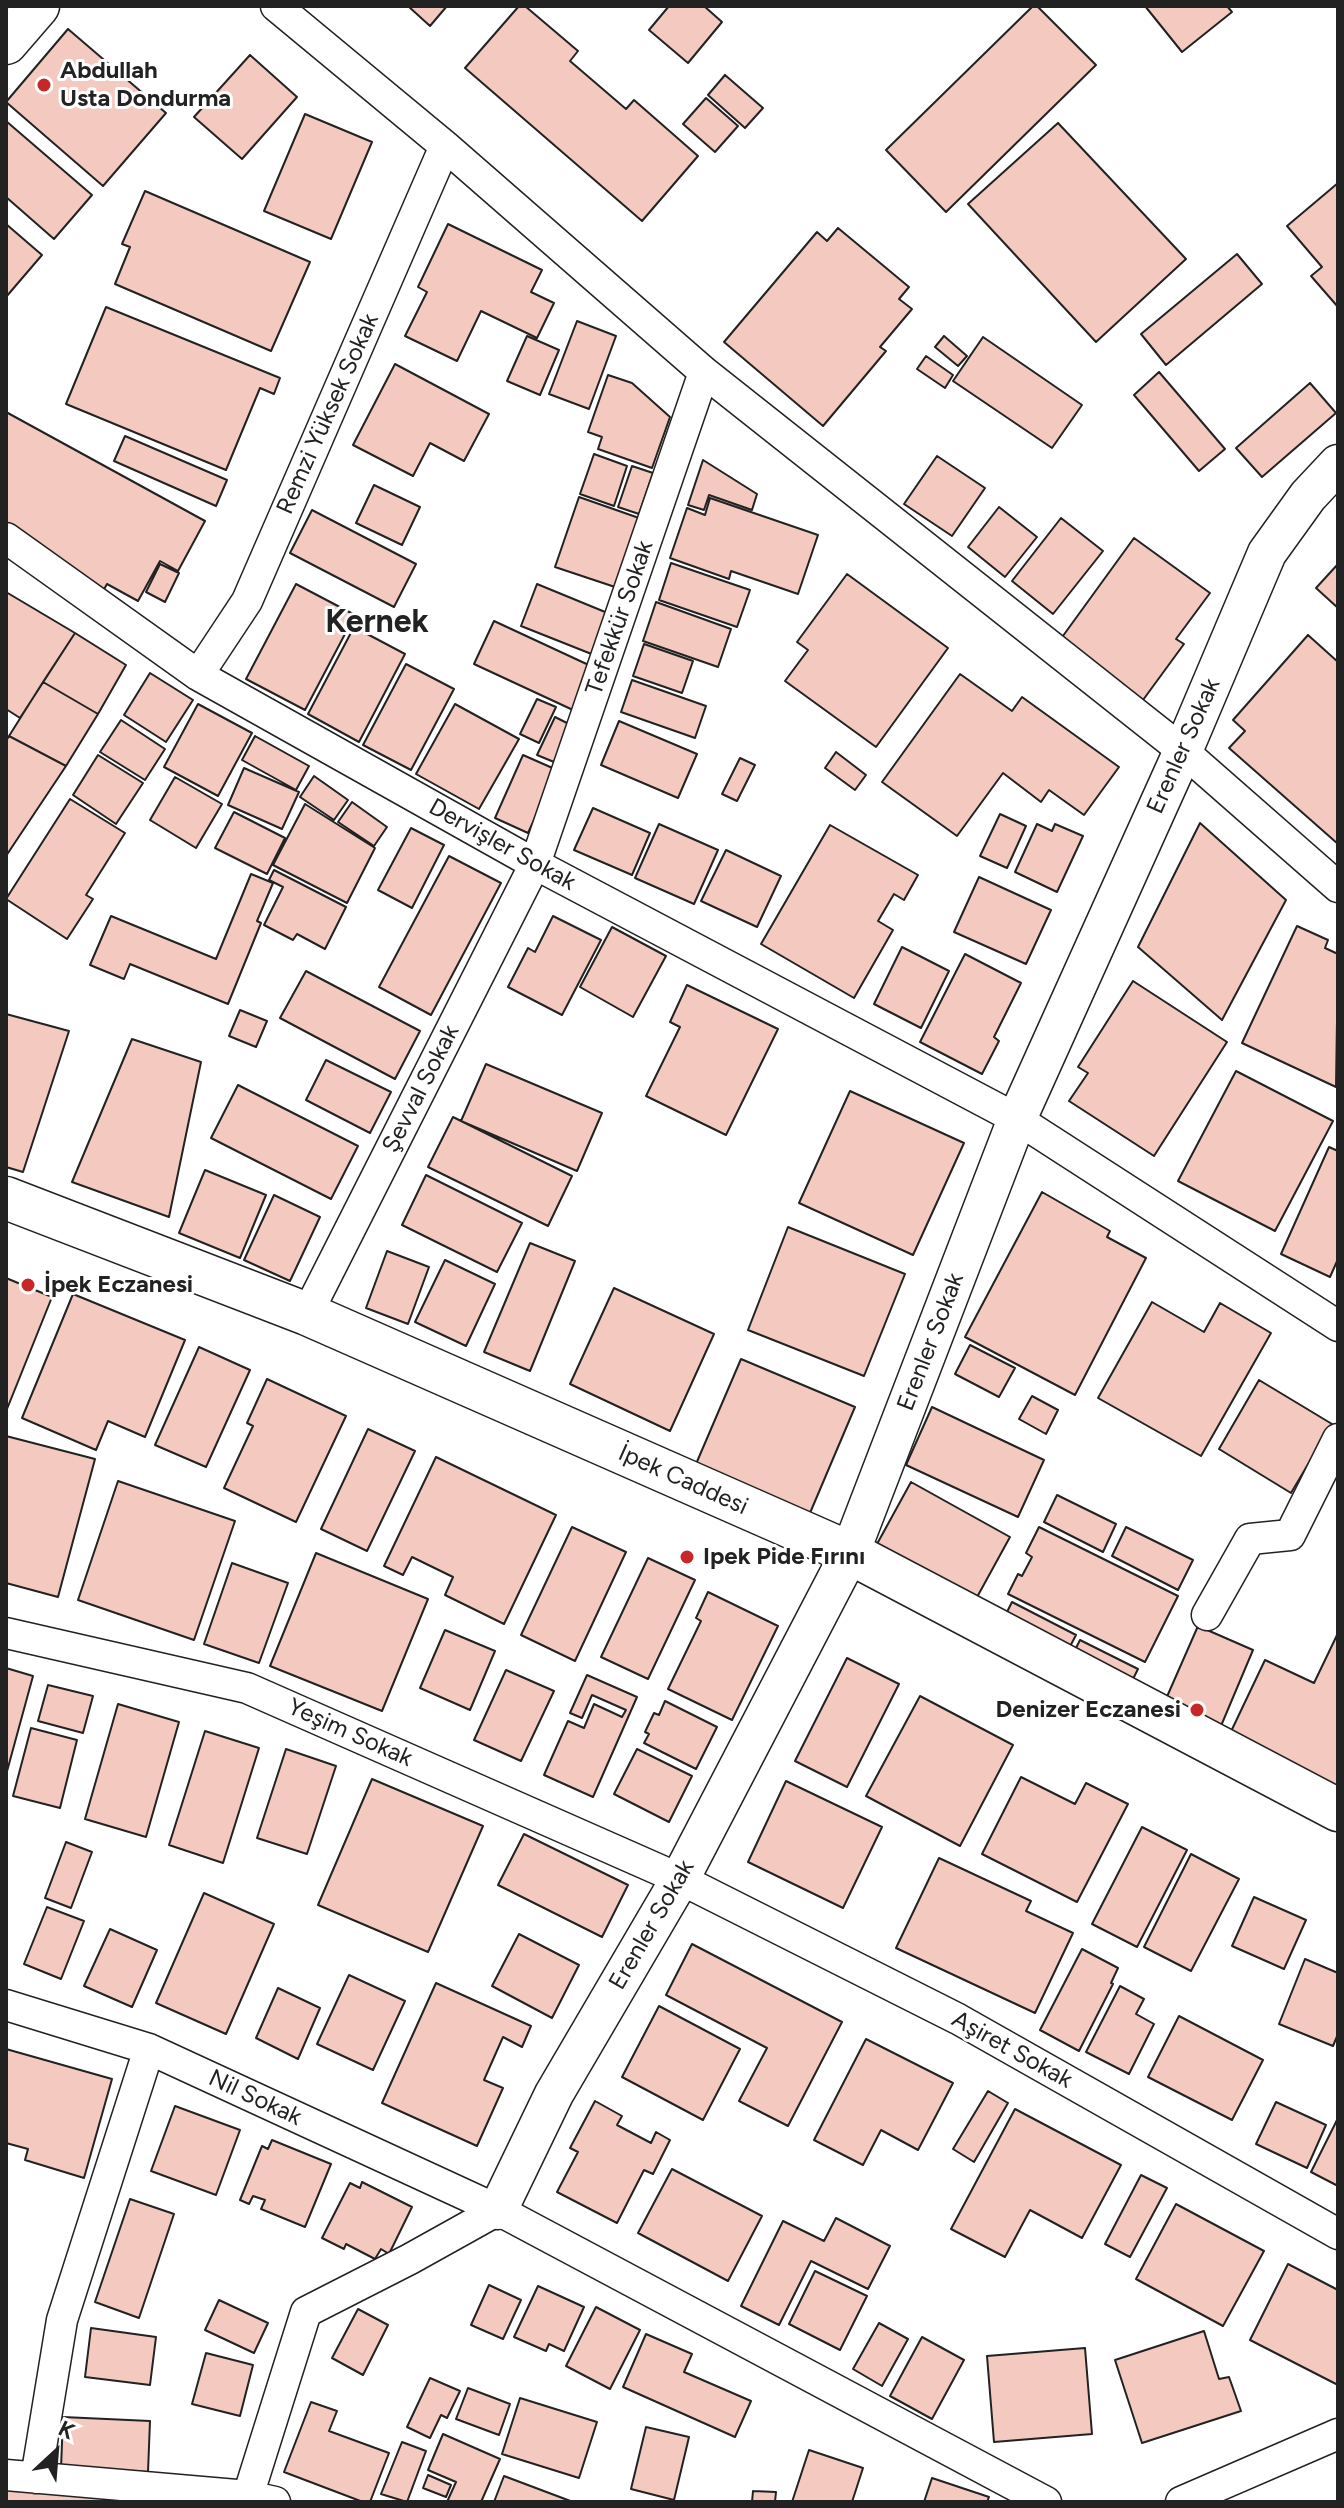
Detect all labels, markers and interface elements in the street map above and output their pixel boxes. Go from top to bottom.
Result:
place label: Abdullah Usta Dondurma [60,57,231,113]
marker: Abdullah Usta Dondurma [35,76,53,94]
street label: Remzi Yüksek Sokak [271,309,385,519]
street label: Tefekkür Sokak [580,537,660,699]
district label: Kernek [325,604,429,642]
street label: Erenler Sokak [1141,674,1227,818]
street label: Dervişler Sokak [424,793,580,897]
street label: Şevval Sokak [376,1020,466,1158]
street label: Erenler Sokak [892,1269,970,1415]
place label: İpek Eczanesi [44,1271,193,1299]
marker: İpek Eczanesi [19,1276,37,1294]
street label: İpek Caddesi [614,1439,752,1521]
place label: Ipek Pide Fırını [703,1543,865,1571]
marker: Ipek Pide Fırını [678,1548,696,1566]
street label: Yeşim Sokak [283,1693,417,1773]
place label: Denizer Eczanesi [996,1696,1181,1724]
marker: Denizer Eczanesi [1188,1701,1206,1719]
street label: Erenler Sokak [603,1855,701,1995]
street label: Aşiret Sokak [947,2005,1077,2095]
street label: Nil Sokak [204,2064,306,2132]
north arrow [16,2412,96,2492]
text: K [54,2415,79,2445]

